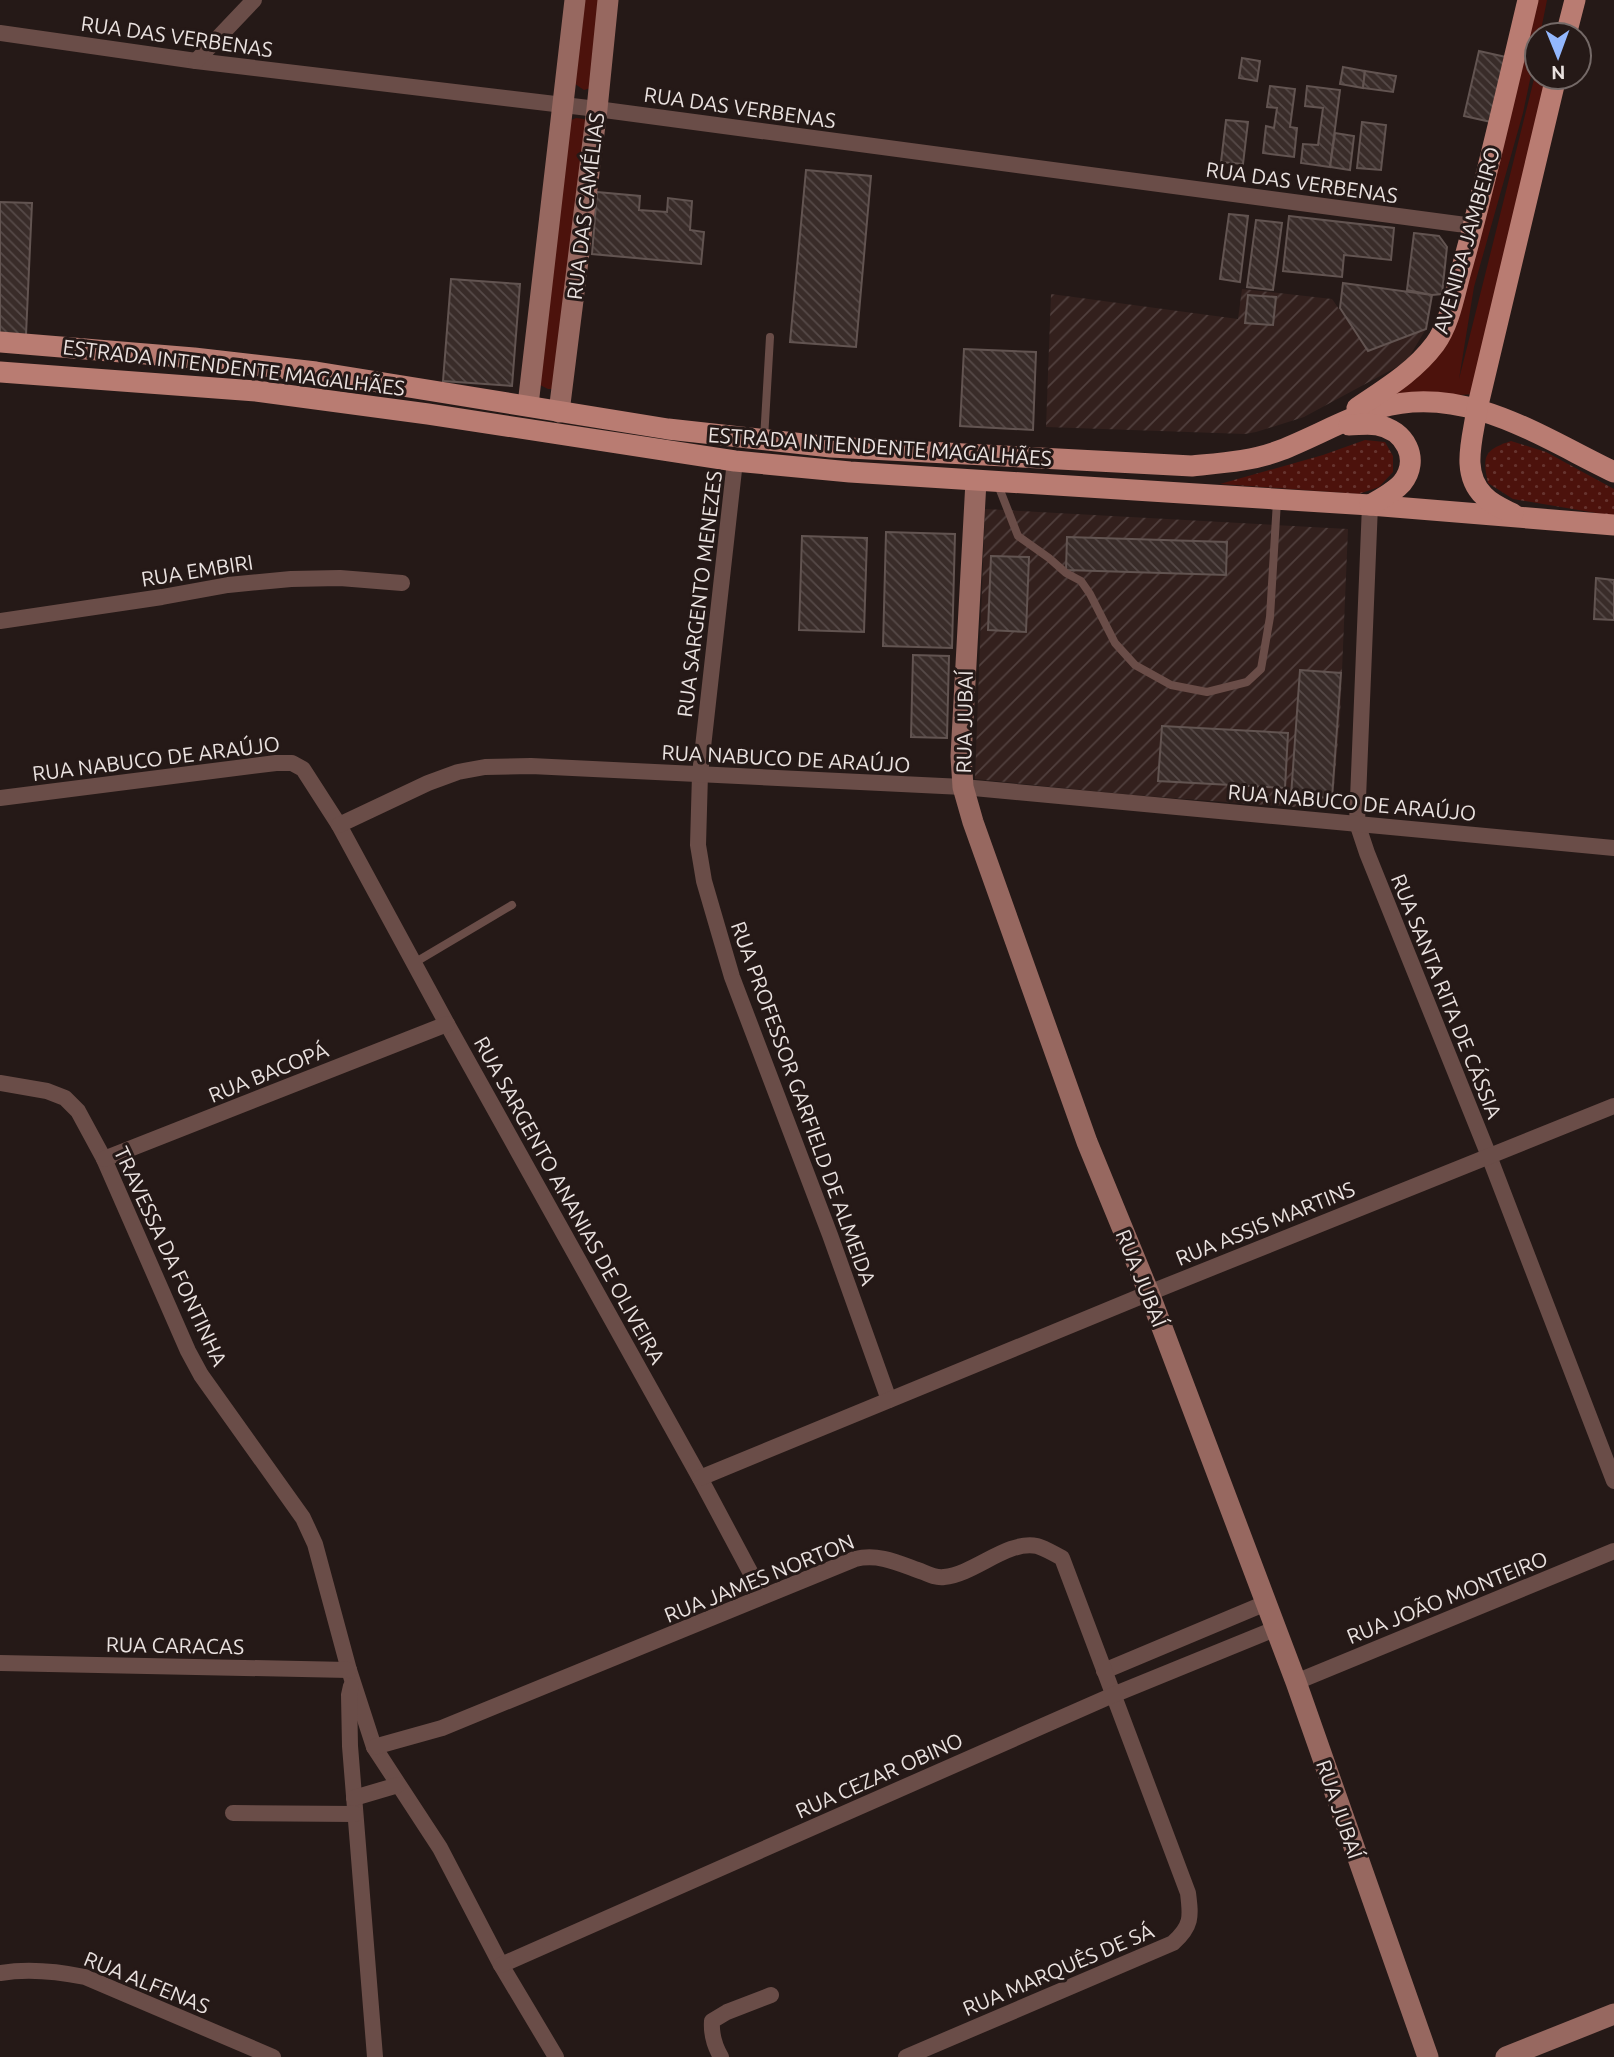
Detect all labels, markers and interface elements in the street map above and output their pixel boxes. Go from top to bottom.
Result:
street label: RUA DAS VERBENAS [79,11,275,61]
north arrow [1523,21,1593,91]
text: N [1551,62,1566,84]
street label: RUA DAS VERBENAS [642,82,838,132]
street label: RUA DAS CAMÉLIAS [562,111,608,301]
street label: AVENIDA JAMBEIRO [1428,144,1504,336]
street label: RUA DAS VERBENAS [1204,157,1400,207]
street label: ESTRADA INTENDENTE MAGALHÃES [62,334,406,400]
street label: ESTRADA INTENDENTE MAGALHÃES [707,422,1053,470]
street label: RUA SARGENTO MENEZES [672,469,726,719]
street label: RUA EMBIRI [139,549,255,591]
street label: RUA JUBAÍ [951,670,977,774]
street label: RUA NABUCO DE ARAÚJO [31,731,281,785]
street label: RUA NABUCO DE ARAÚJO [661,739,911,777]
street label: RUA NABUCO DE ARAÚJO [1227,779,1477,825]
street label: RUA SANTA RITA DE CÁSSIA [1387,870,1507,1122]
street label: RUA PROFESSOR GARFIELD DE ALMEIDA [727,918,881,1289]
street label: RUA SARGENTO ANANIAS DE OLIVEIRA [470,1032,671,1368]
street label: RUA BACOPÁ [205,1037,332,1107]
street label: TRAVESSA DA FONTINHA [110,1143,233,1370]
street label: RUA ASSIS MARTINS [1172,1176,1358,1270]
street label: RUA JUBAÍ [1112,1226,1173,1331]
street label: RUA JAMES NORTON [661,1529,857,1627]
street label: RUA JOÃO MONTEIRO [1343,1546,1551,1648]
street label: RUA CARACAS [106,1632,244,1658]
street label: RUA CEZAR OBINO [792,1727,966,1823]
street label: RUA JUBAÍ [1312,1756,1368,1862]
street label: RUA MARQUÊS DE SÁ [959,1918,1157,2020]
street label: RUA ALFENAS [81,1946,213,2018]

